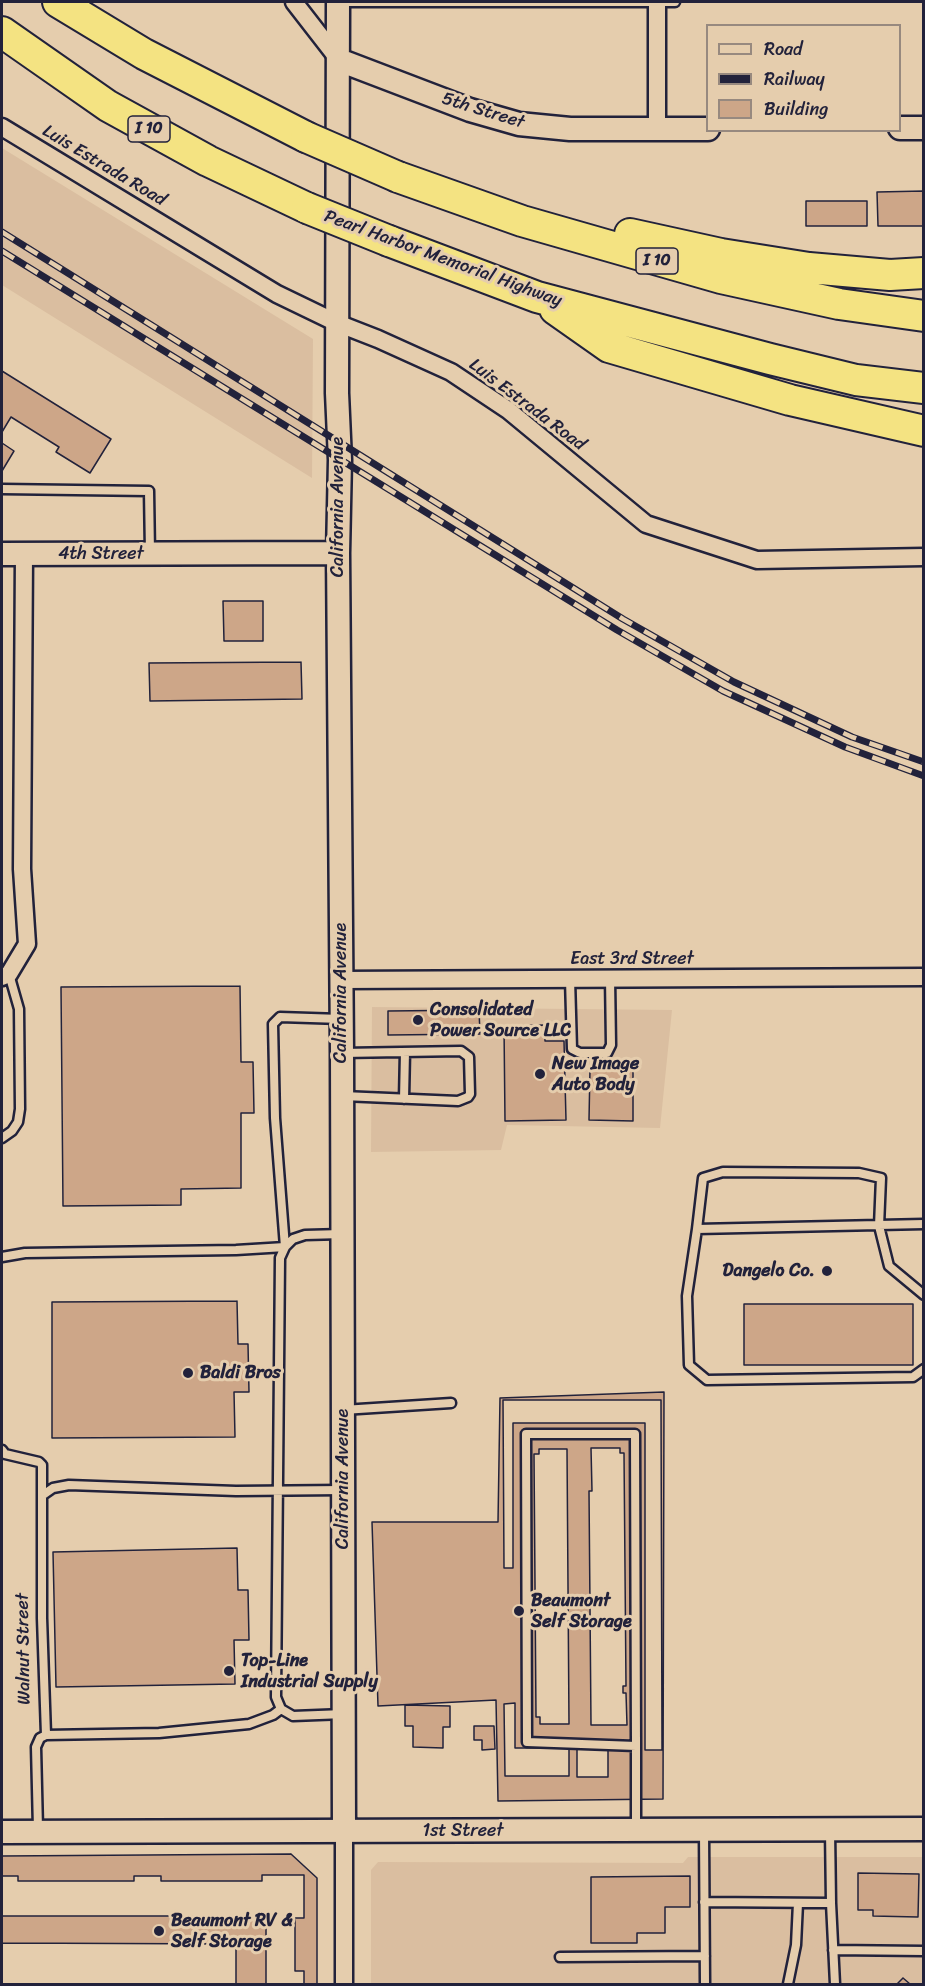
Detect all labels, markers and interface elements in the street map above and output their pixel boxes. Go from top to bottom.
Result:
legend [706,24,901,132]
text: Road [764,33,803,65]
text: Railway [764,63,825,95]
street label: 5th Street [439,88,527,134]
text: Building [764,93,828,125]
road number: I 10 [128,116,170,142]
street label: Luis Estrada Road [38,121,170,211]
street label: Pearl Harbor Memorial Highway [321,206,565,312]
road number: I 10 [636,248,678,274]
street label: Luis Estrada Road [465,354,589,456]
street label: California Avenue [327,437,349,577]
street label: 4th Street [58,543,144,565]
street label: California Avenue [330,923,352,1063]
street label: East 3rd Street [570,948,694,970]
place label: Consolidated Power Source LLC [430,999,571,1042]
marker: Consolidated Power Source LLC [411,1013,425,1027]
place label: New Image Auto Body [552,1053,639,1096]
marker: New Image Auto Body [533,1067,547,1081]
place label: Dangelo Co. [723,1260,815,1282]
marker: Dangelo Co. [820,1264,834,1278]
place label: Baldi Bros [200,1362,281,1384]
marker: Baldi Bros [181,1366,195,1380]
street label: California Avenue [332,1409,354,1549]
place label: Beaumont Self Storage [531,1590,632,1632]
street label: Walnut Street [12,1593,36,1705]
marker: Beaumont Self Storage [512,1604,526,1618]
place label: Top-Line Industrial Supply [241,1650,378,1692]
marker: Top-Line Industrial Supply [222,1664,236,1678]
street label: 1st Street [423,1820,503,1842]
place label: Beaumont RV & Self Storage [171,1910,293,1952]
marker: Beaumont RV & Self Storage [152,1924,166,1938]

